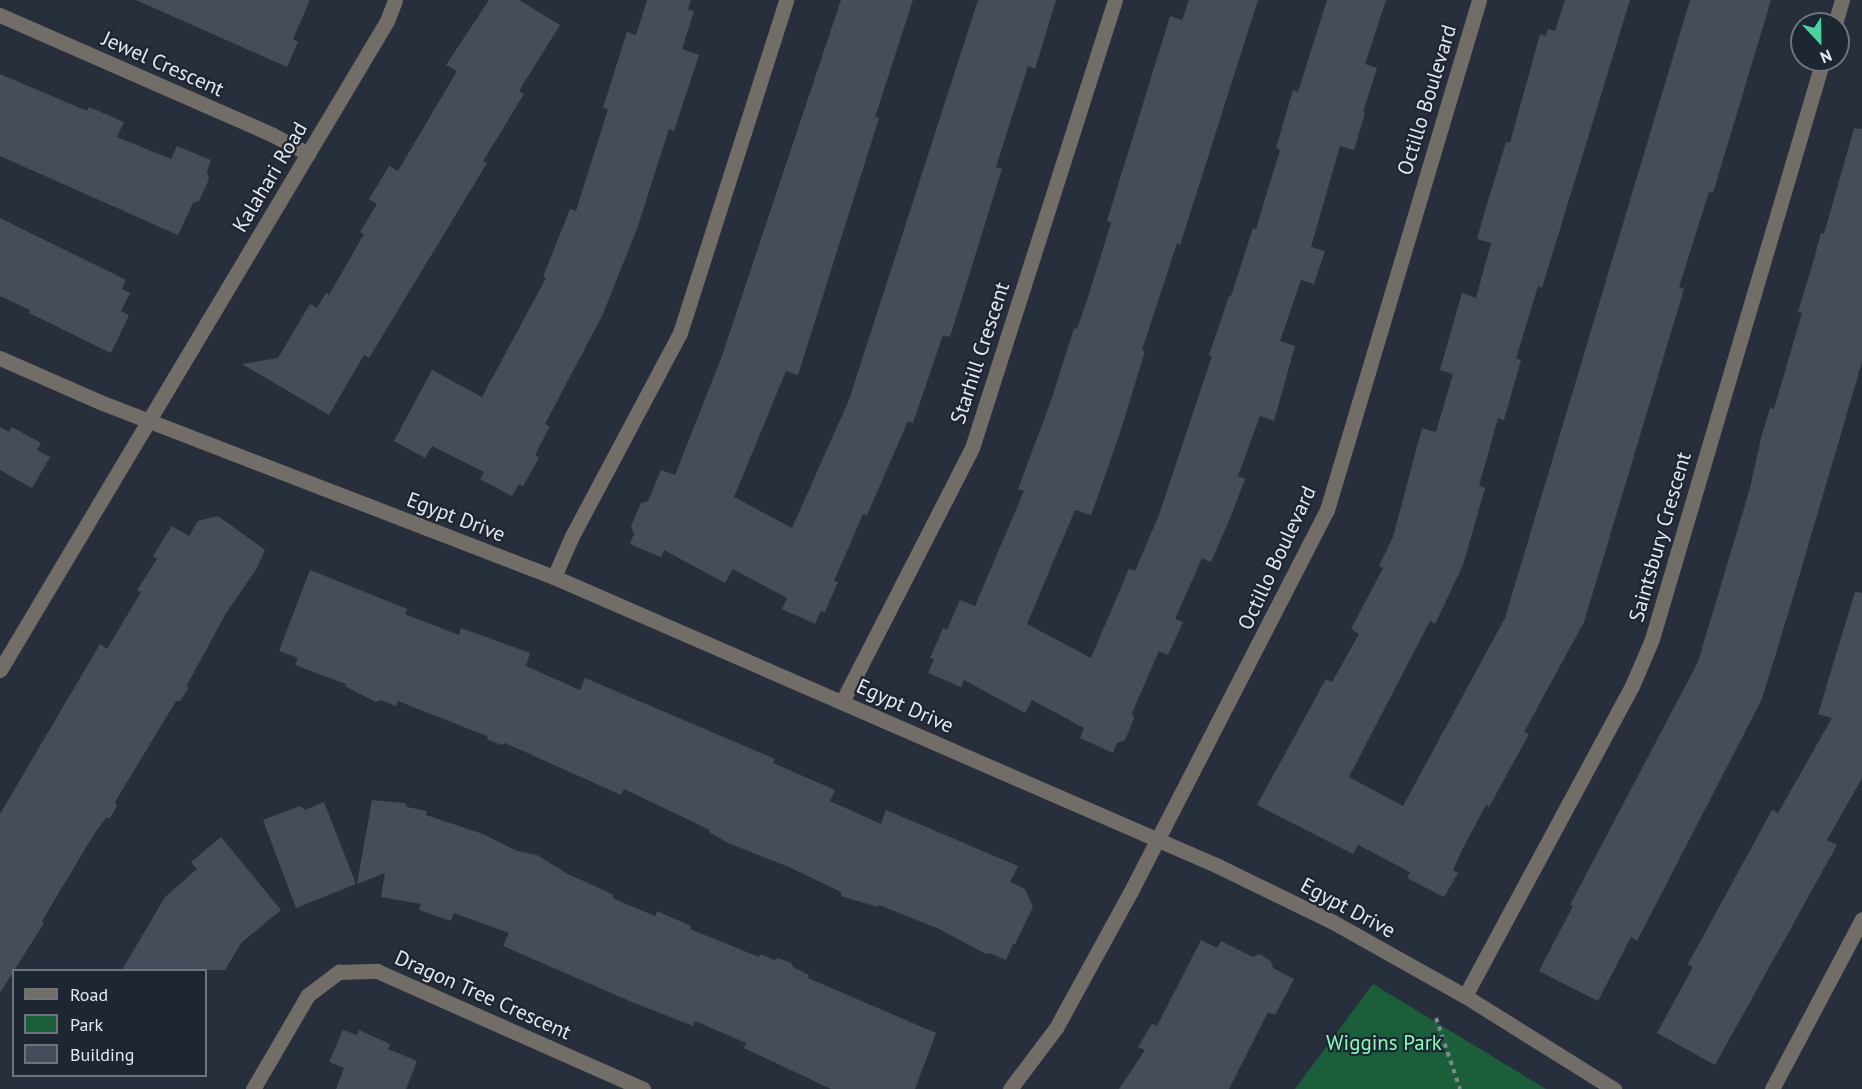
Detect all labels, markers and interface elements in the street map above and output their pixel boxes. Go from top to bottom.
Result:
north arrow [1790,12,1850,72]
street label: Octillo Boulevard [1392,22,1462,178]
street label: Jewel Crescent [98,26,228,102]
text: N [1817,46,1835,68]
street label: Kalahari Road [227,117,313,237]
street label: Starhill Crescent [945,279,1015,427]
street label: Saintsbury Crescent [1624,449,1696,625]
street label: Octillo Boulevard [1233,482,1321,634]
street label: Egypt Drive [403,487,509,547]
street label: Egypt Drive [853,673,957,739]
street label: Egypt Drive [1296,873,1400,943]
street label: Dragon Tree Crescent [391,945,575,1045]
legend [12,969,207,1077]
text: Road [70,983,108,1006]
text: Park [70,1013,103,1036]
park label: Wiggins Park [1326,1030,1442,1056]
text: Building [70,1043,134,1066]

